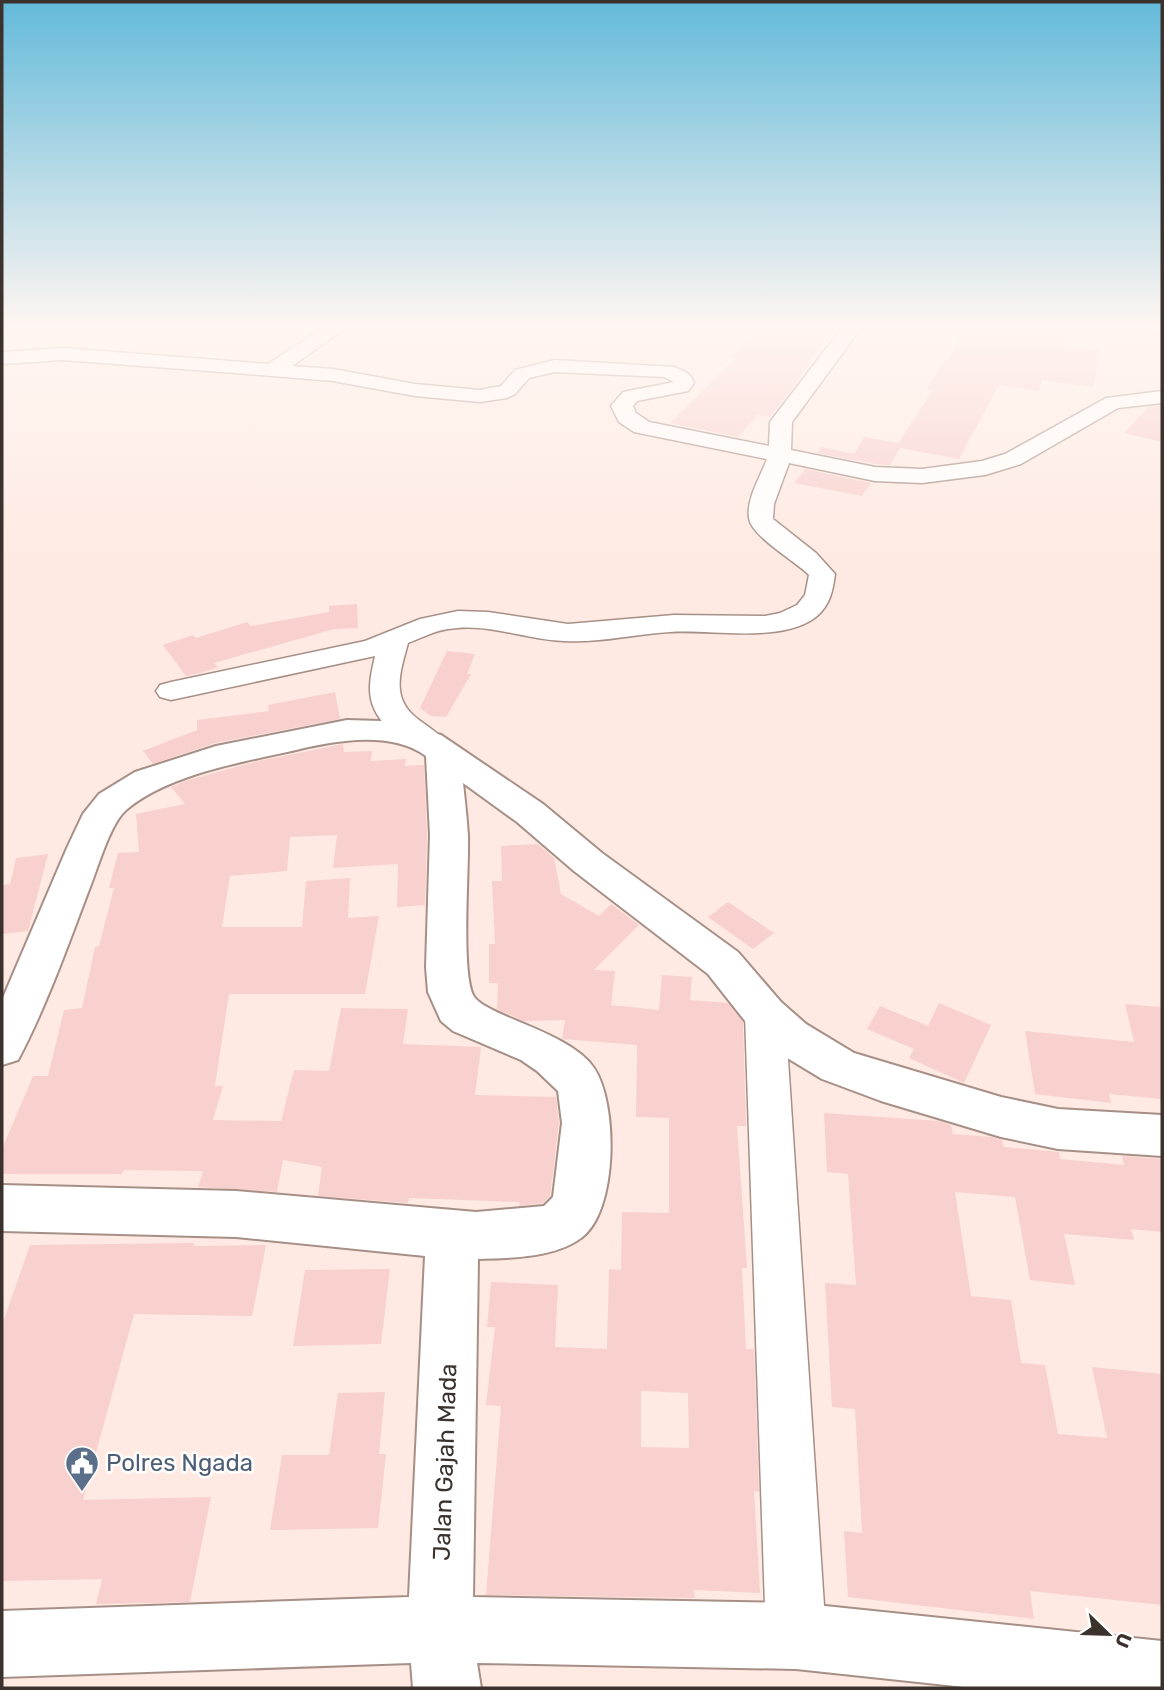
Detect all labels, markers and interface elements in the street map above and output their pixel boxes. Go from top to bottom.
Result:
street label: Jalan Gajah Mada [428,1363,462,1561]
public building icon: Polres Ngada [63,1444,101,1493]
place label: Polres Ngada [106,1449,253,1477]
north arrow [1073,1599,1143,1669]
text: U [1110,1630,1136,1651]

